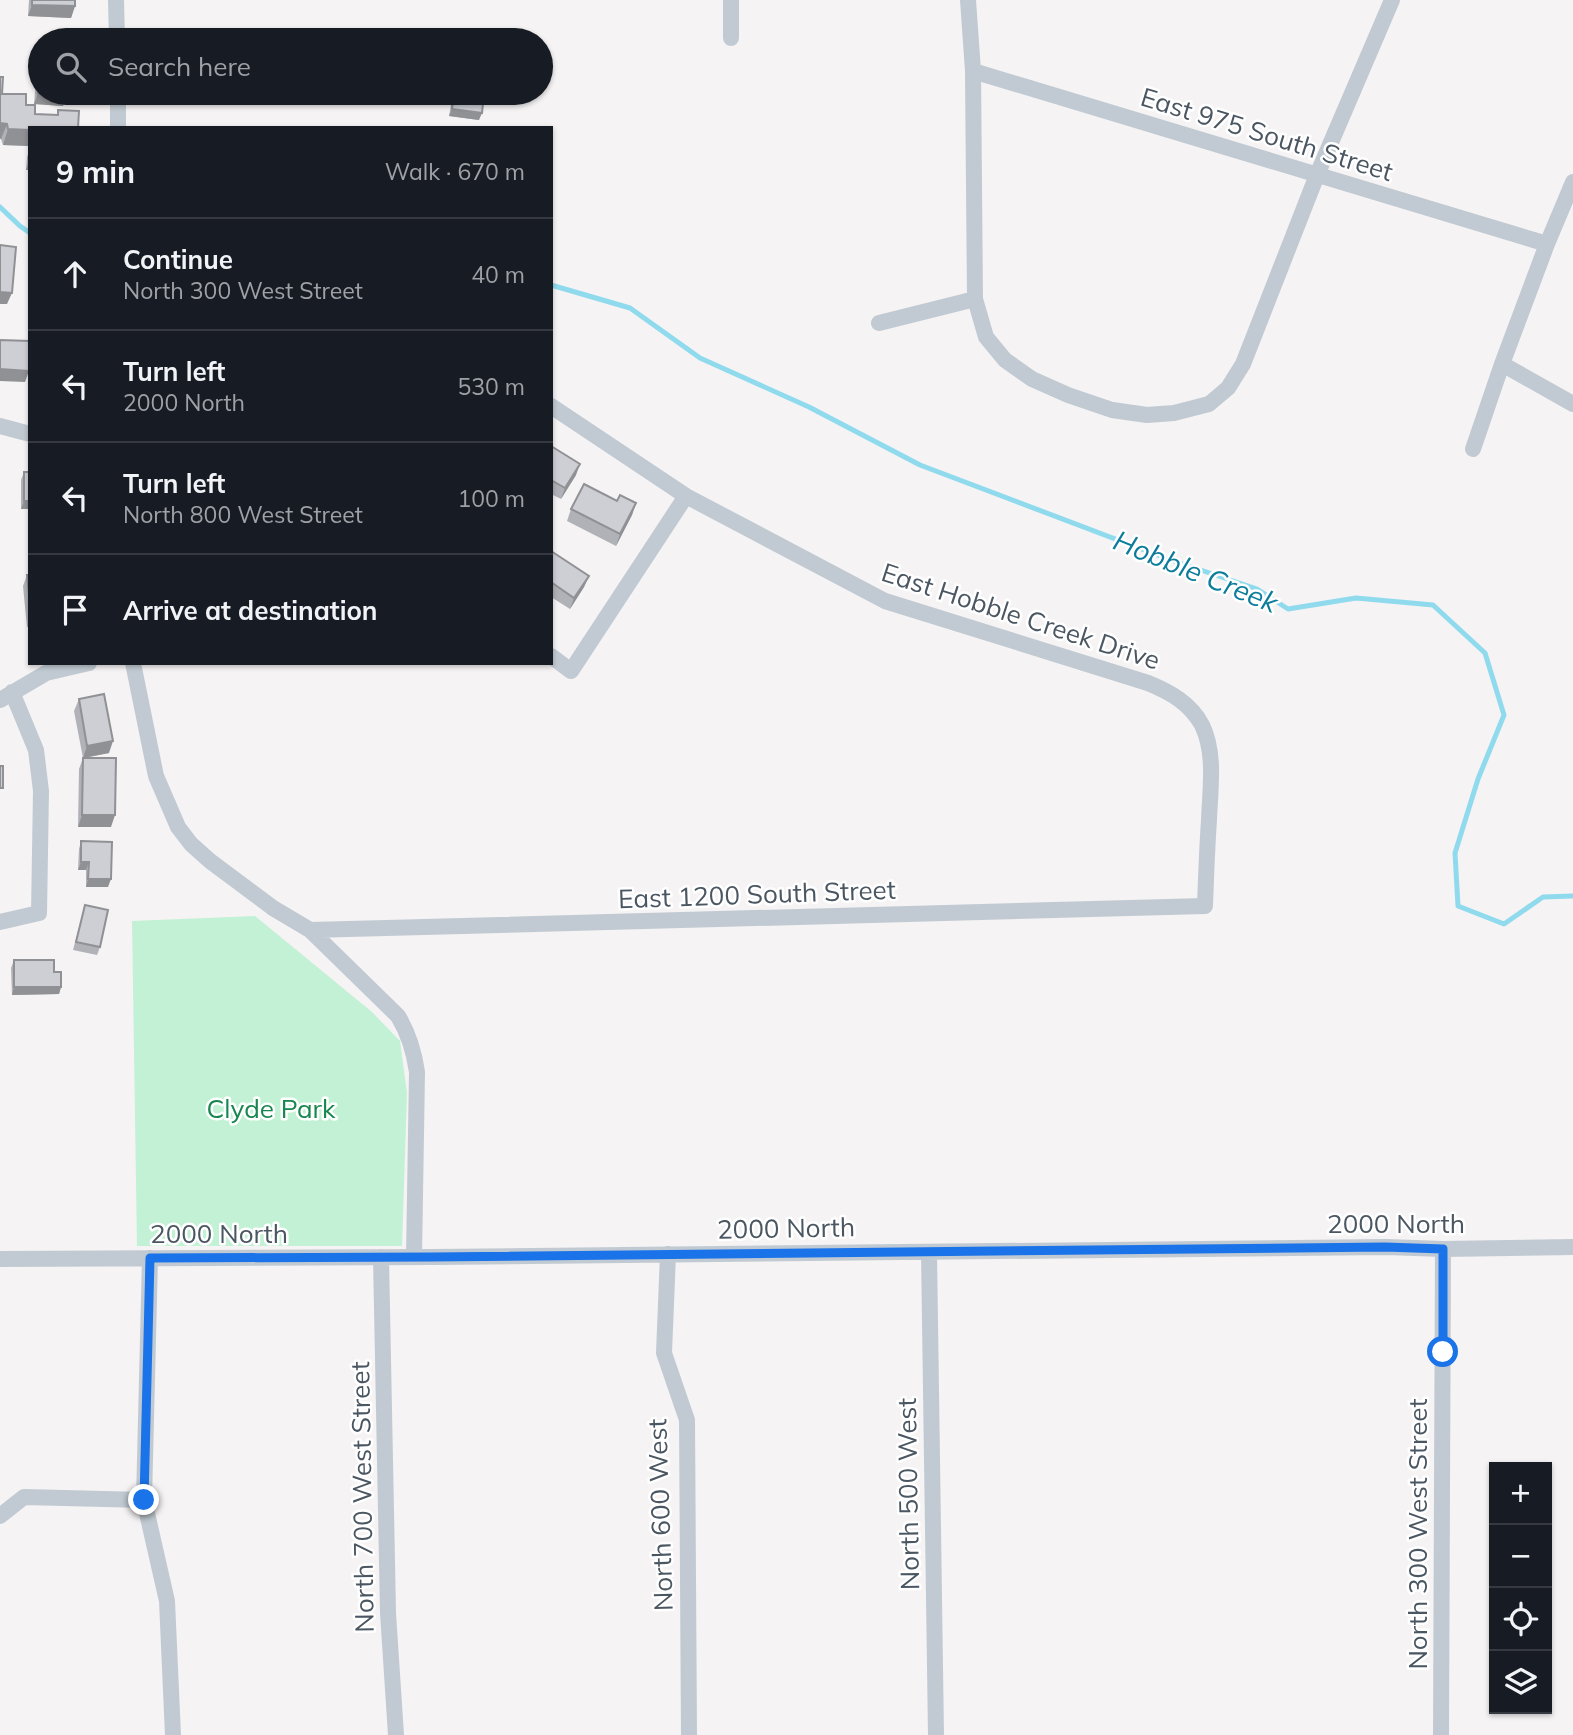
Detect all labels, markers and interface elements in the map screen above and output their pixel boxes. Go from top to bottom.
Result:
search box [28,28,553,105]
icon: search [52,48,90,86]
text: Search here [108,50,251,83]
street label: East 975 South Street [1137,80,1397,188]
text: 9 min [56,153,135,191]
text: Walk · 670 m [385,157,525,186]
text: Continue [123,243,233,276]
icon: ahead [56,255,94,293]
text: 40 m [471,260,525,289]
text: North 300 West Street [123,276,363,305]
text: Turn left [123,355,225,388]
icon: left [56,367,94,405]
text: 530 m [457,372,525,401]
text: 2000 North [123,388,245,417]
text: Turn left [123,467,225,500]
icon: left [56,479,94,517]
text: 100 m [457,484,525,513]
text: North 800 West Street [123,500,363,529]
water label: Hobble Creek [1109,522,1285,620]
street label: East Hobble Creek Drive [878,555,1164,677]
icon: arrive [56,591,94,629]
text: Arrive at destination [123,594,378,627]
street label: East 1200 South Street [618,873,896,915]
park label: Clyde Park [207,1092,336,1125]
street label: 2000 North [1327,1207,1465,1240]
street label: 2000 North [717,1210,855,1246]
street label: 2000 North [150,1217,288,1250]
route start [1427,1336,1458,1367]
street label: North 700 West Street [343,1361,381,1633]
street label: North 500 West [890,1397,926,1591]
street label: North 300 West Street [1401,1398,1434,1670]
street label: North 600 West [640,1418,680,1612]
map controls [1489,1462,1552,1714]
button: + [1489,1462,1552,1525]
route end [128,1484,159,1515]
button: − [1489,1525,1552,1588]
button: locate [1489,1588,1552,1651]
button: layers [1489,1651,1552,1714]

